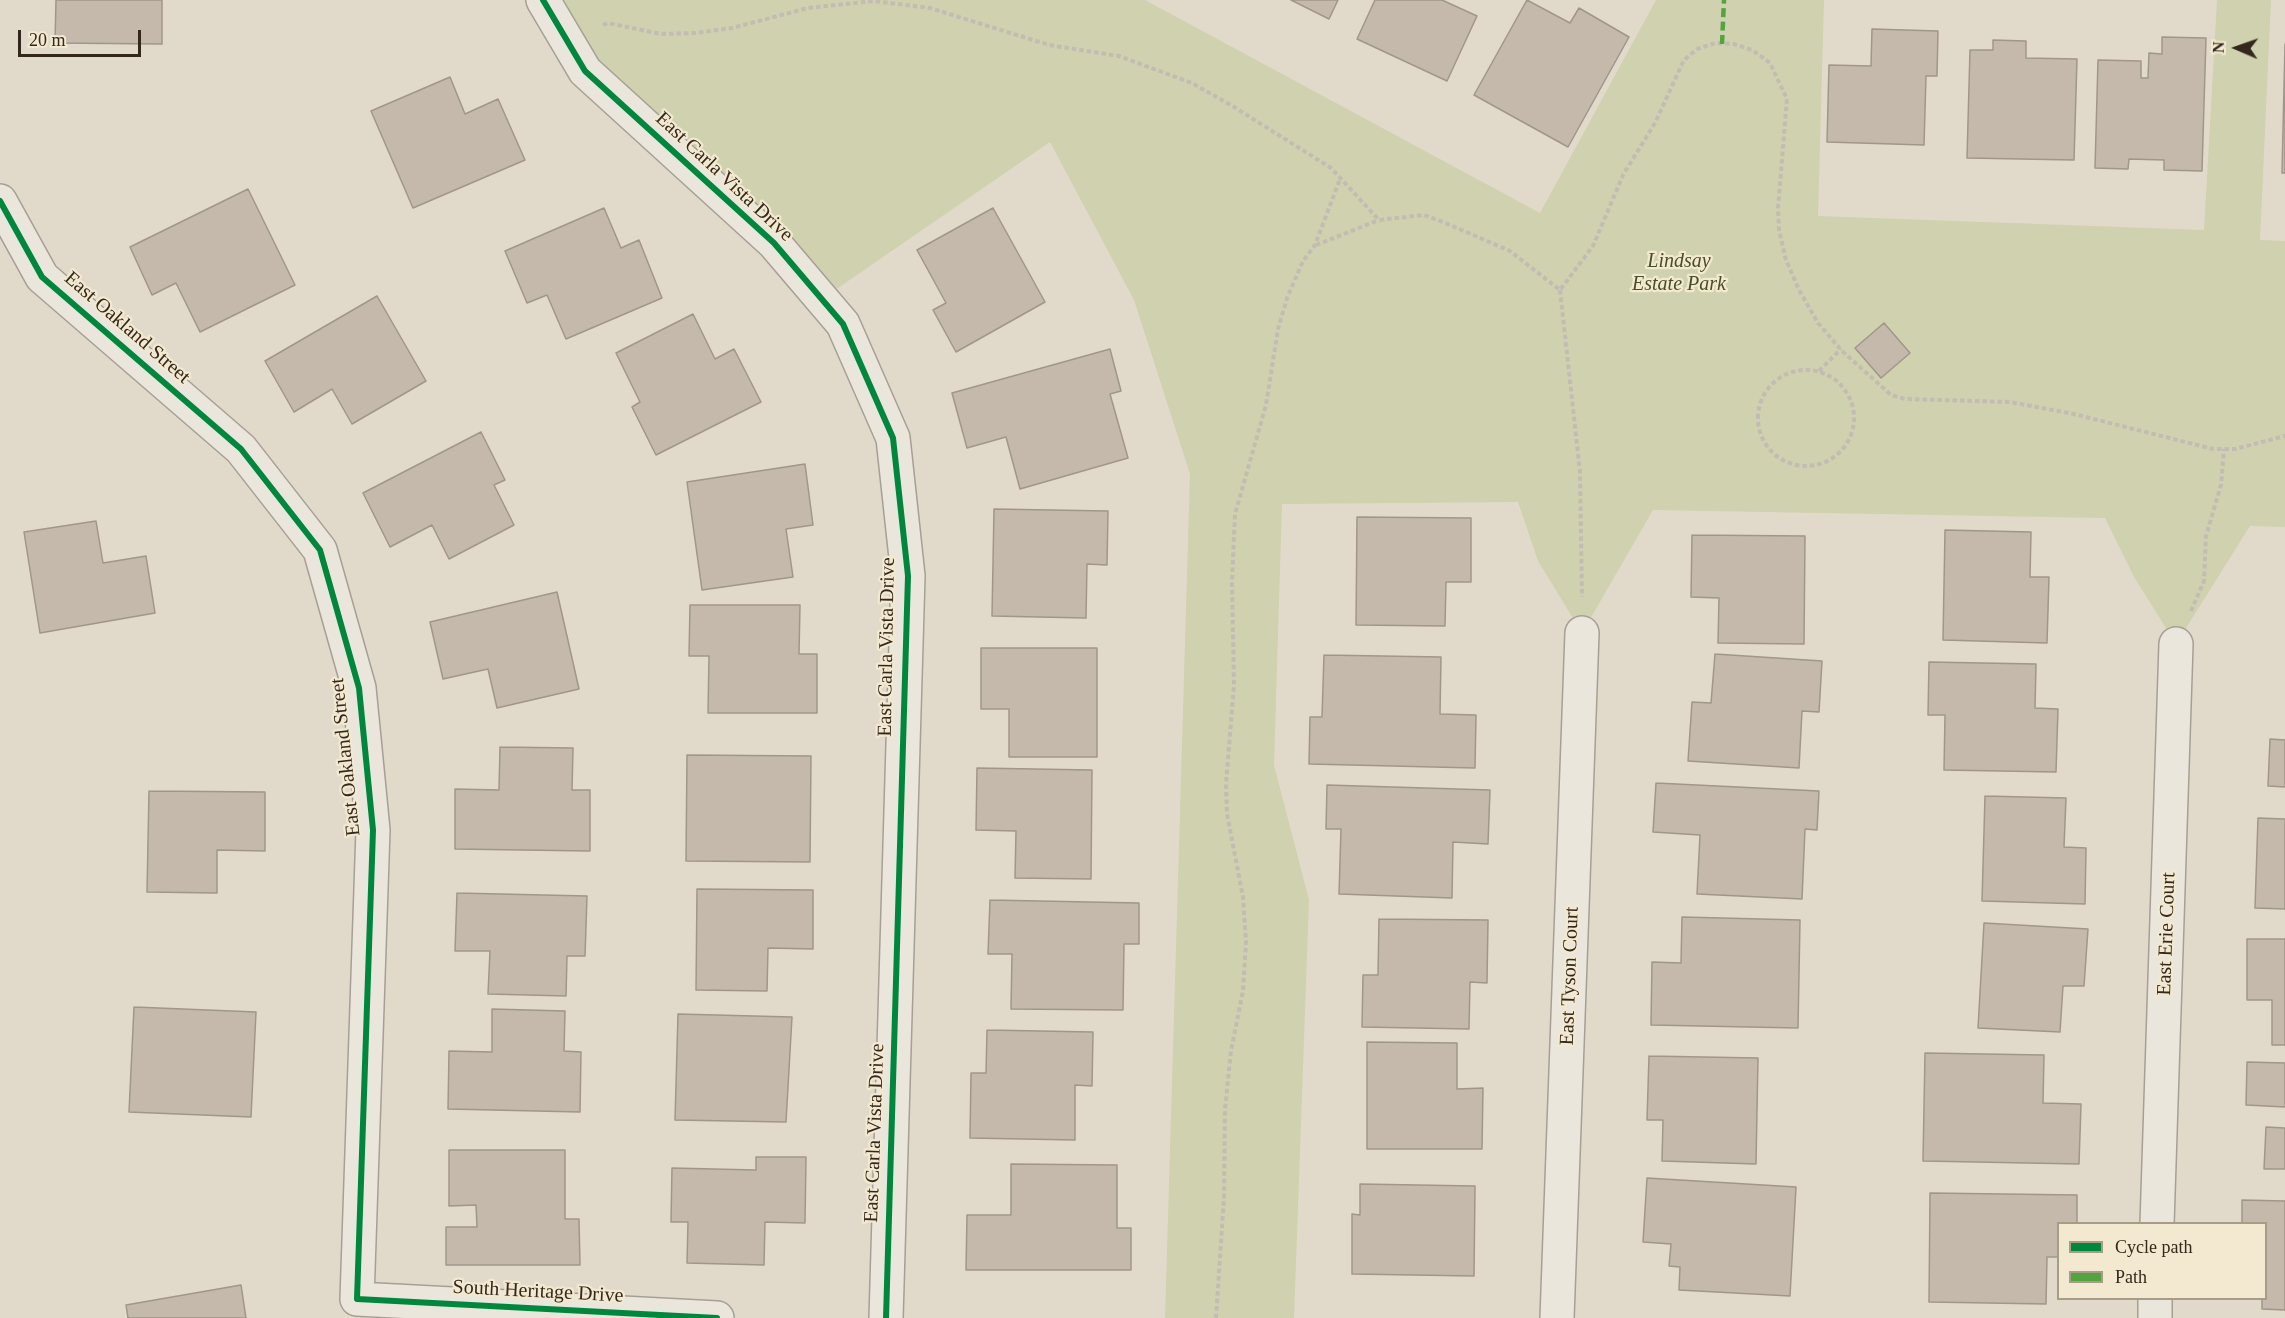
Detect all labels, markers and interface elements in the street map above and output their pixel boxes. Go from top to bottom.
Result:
scale bar [21,18,144,56]
north arrow [2207,18,2267,78]
text: 20 m [29,30,66,50]
text: N [2210,41,2227,53]
street label: East Carla Vista Drive [650,107,798,247]
park label: Lindsay Estate Park [1632,250,1726,297]
street label: East Oakland Street [59,267,195,389]
street label: East Carla Vista Drive [873,557,901,737]
street label: East Oakland Street [326,677,366,837]
street label: East Erie Court [2153,872,2181,996]
street label: East Tyson Court [1556,906,1584,1046]
street label: East Carla Vista Drive [860,1043,890,1223]
legend [2057,1222,2267,1300]
text: Cycle path [2115,1237,2192,1257]
text: Path [2115,1267,2147,1287]
street label: South Heritage Drive [452,1276,624,1308]

